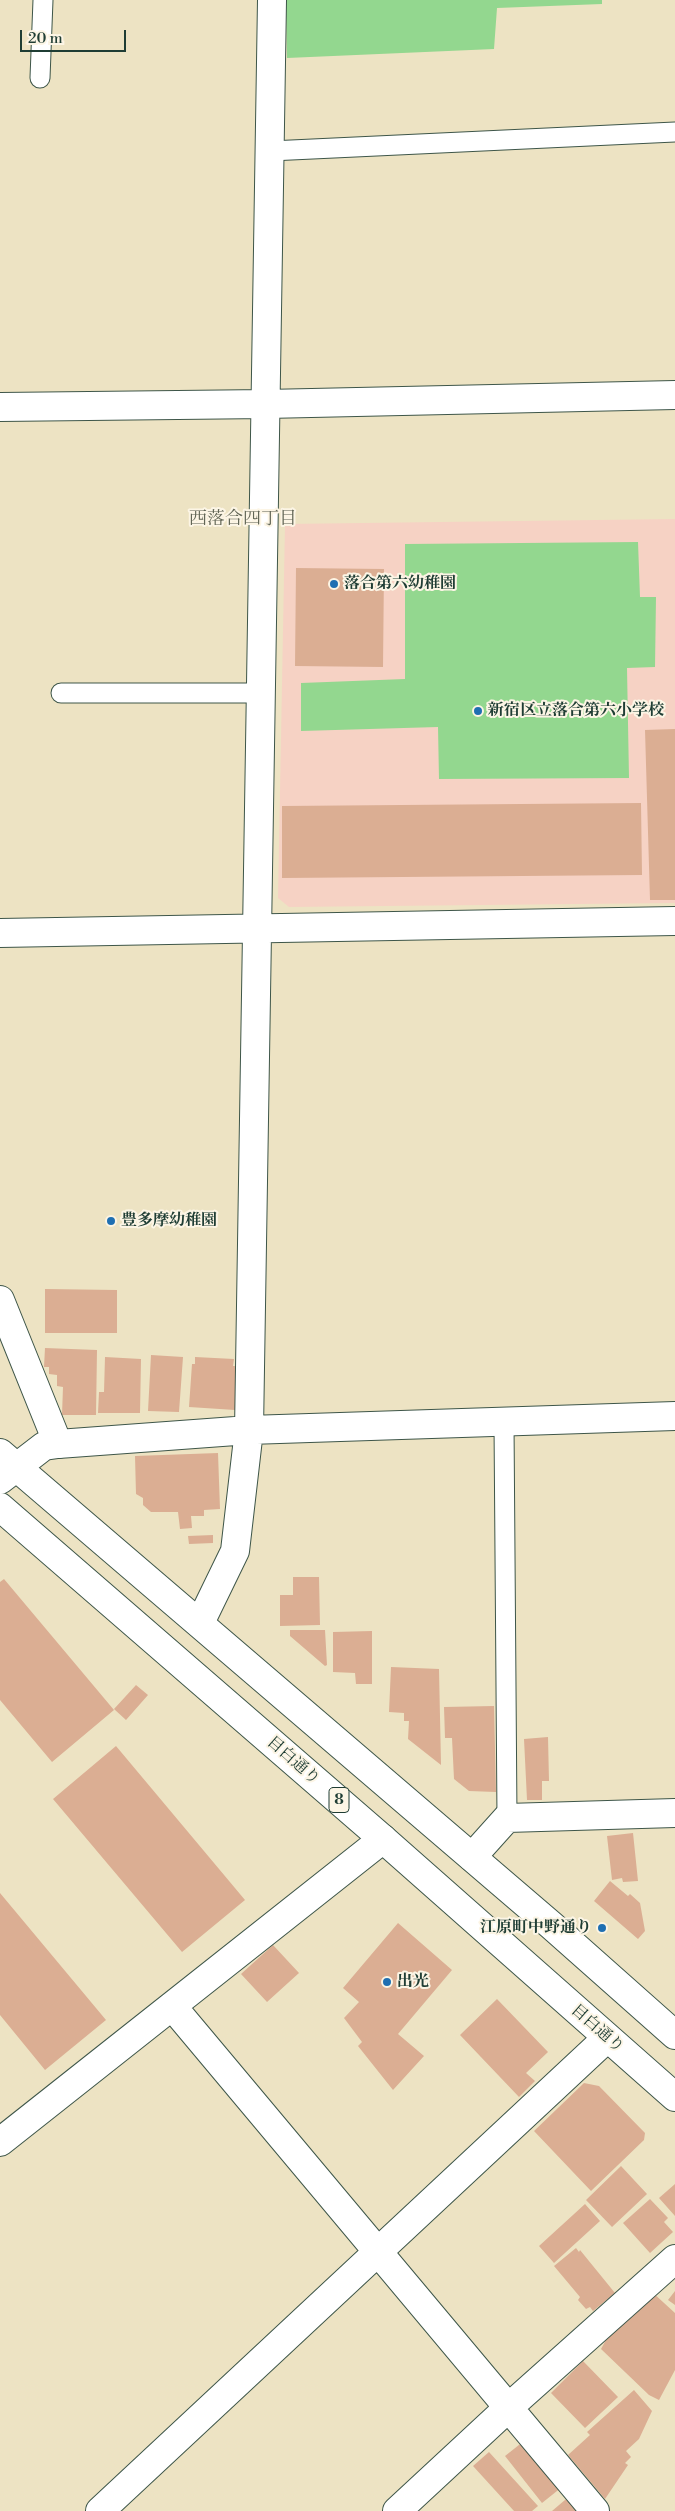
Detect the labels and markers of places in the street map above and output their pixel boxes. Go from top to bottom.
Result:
place label: 落合第六幼稚園 [344,574,456,594]
marker: 落合第六幼稚園 [328,578,340,590]
place label: 新宿区立落合第六小学校 [488,701,664,721]
marker: 新宿区立落合第六小学校 [472,705,484,717]
place label: 豊多摩幼稚園 [121,1211,217,1231]
marker: 豊多摩幼稚園 [105,1215,117,1227]
place label: 江原町中野通り [480,1918,592,1938]
marker: 江原町中野通り [596,1922,608,1934]
place label: 出光 [397,1972,429,1992]
marker: 出光 [381,1976,393,1988]

